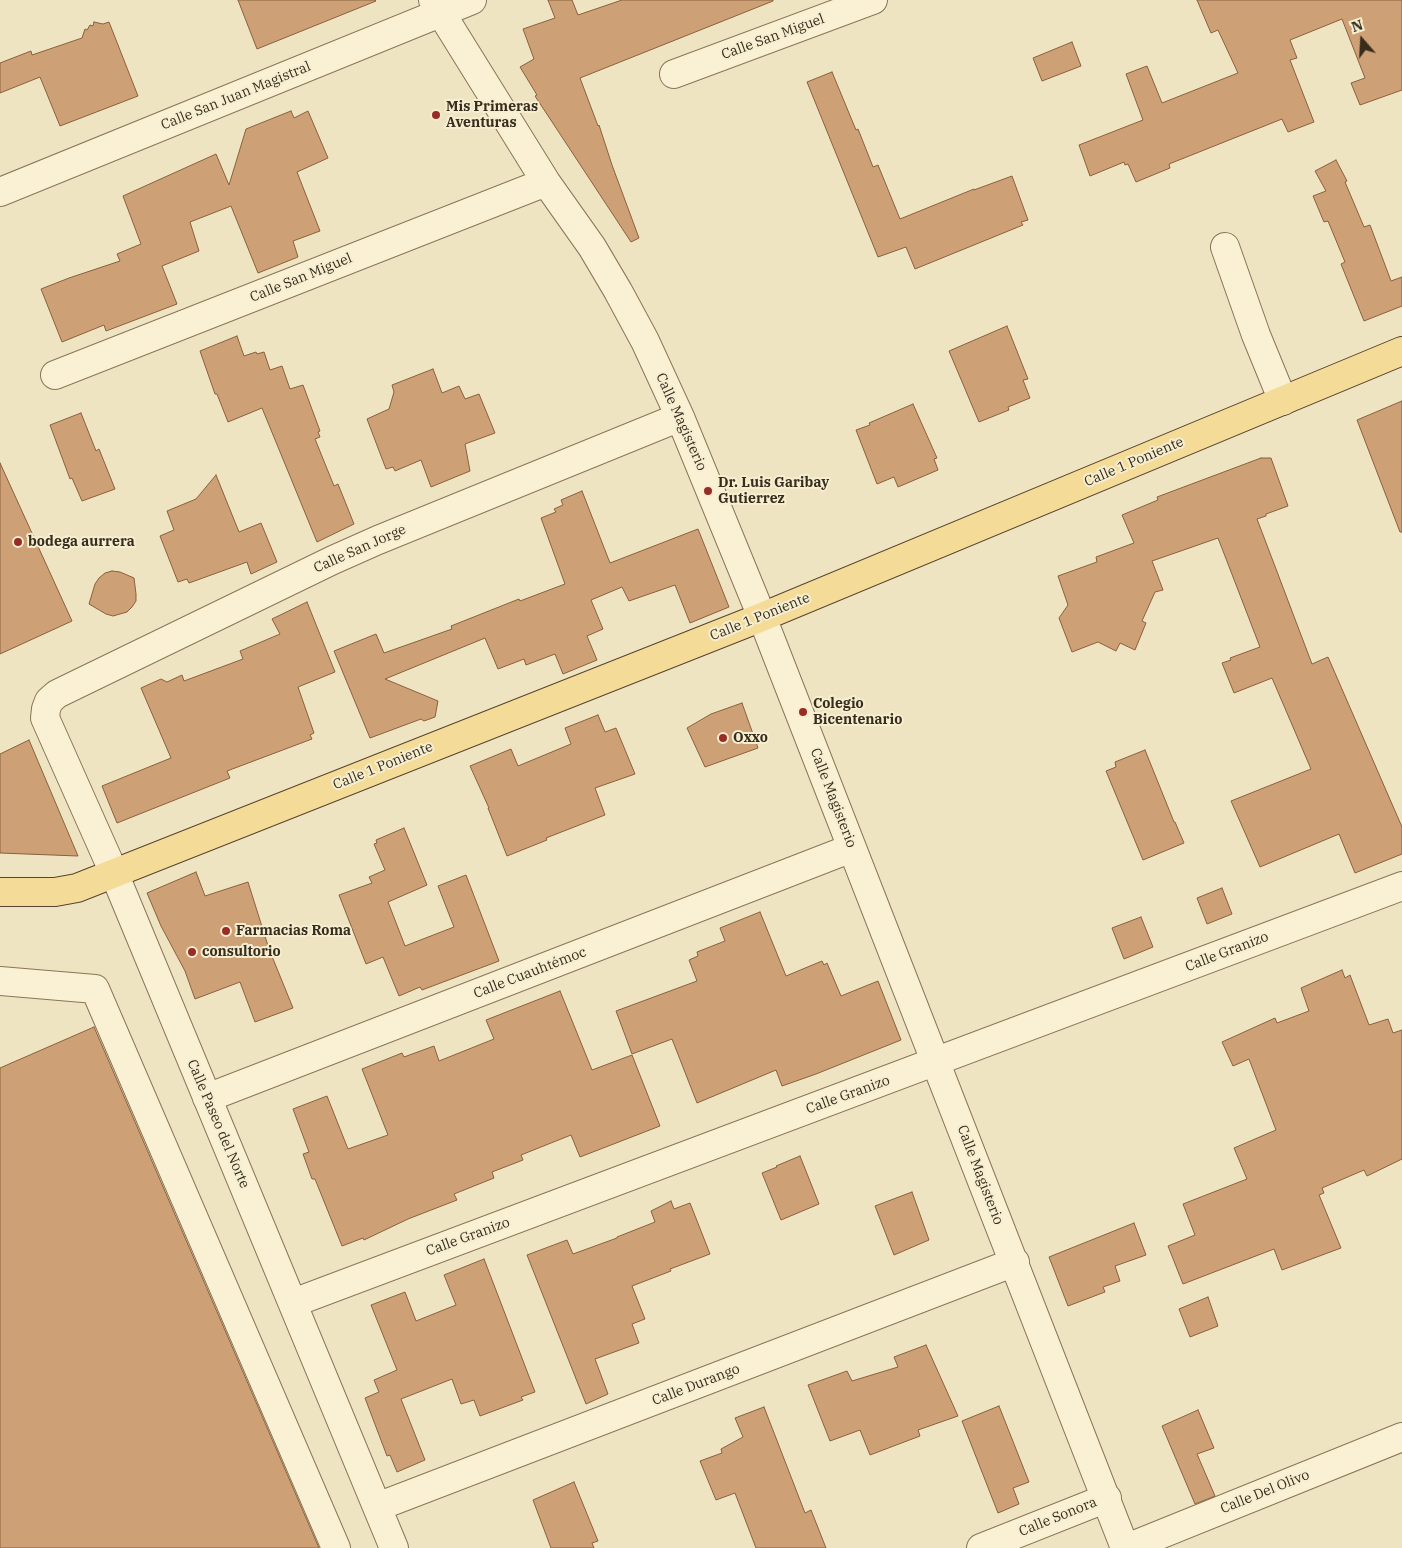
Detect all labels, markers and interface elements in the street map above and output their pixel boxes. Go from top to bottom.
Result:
street label: Calle San Miguel [719,11,827,63]
north arrow [1337,15,1387,65]
text: N [1349,16,1365,36]
street label: Calle San Juan Magistral [159,58,313,134]
place label: Mis Primeras Aventuras [446,99,538,132]
marker: Mis Primeras Aventuras [430,109,442,121]
street label: Calle San Miguel [248,250,354,306]
street label: Calle Magisterio [652,371,710,473]
street label: Calle 1 Poniente [1082,434,1186,490]
place label: Dr. Luis Garibay Gutierrez [718,475,829,508]
marker: Dr. Luis Garibay Gutierrez [702,485,714,497]
street label: Calle San Jorge [311,521,409,577]
place label: bodega aurrera [28,534,135,550]
marker: bodega aurrera [12,536,24,548]
street label: Calle 1 Poniente [708,589,812,645]
place label: Colegio Bicentenario [813,696,902,729]
marker: Colegio Bicentenario [797,706,809,718]
place label: Oxxo [733,730,768,746]
marker: Oxxo [717,732,729,744]
street label: Calle 1 Poniente [331,738,435,794]
street label: Calle Magisterio [806,746,860,850]
place label: Farmacias Roma [236,923,351,939]
marker: Farmacias Roma [220,925,232,937]
street label: Calle Granizo [1183,928,1271,976]
place label: consultorio [202,944,281,960]
street label: Calle Cuauhtémoc [471,944,589,1002]
marker: consultorio [186,946,198,958]
street label: Calle Paseo del Norte [183,1057,253,1191]
street label: Calle Granizo [804,1072,892,1118]
street label: Calle Magisterio [953,1123,1007,1227]
street label: Calle Granizo [424,1214,512,1260]
street label: Calle Durango [650,1361,742,1409]
street label: Calle Del Olivo [1218,1467,1312,1517]
street label: Calle Sonora [1017,1494,1099,1540]

